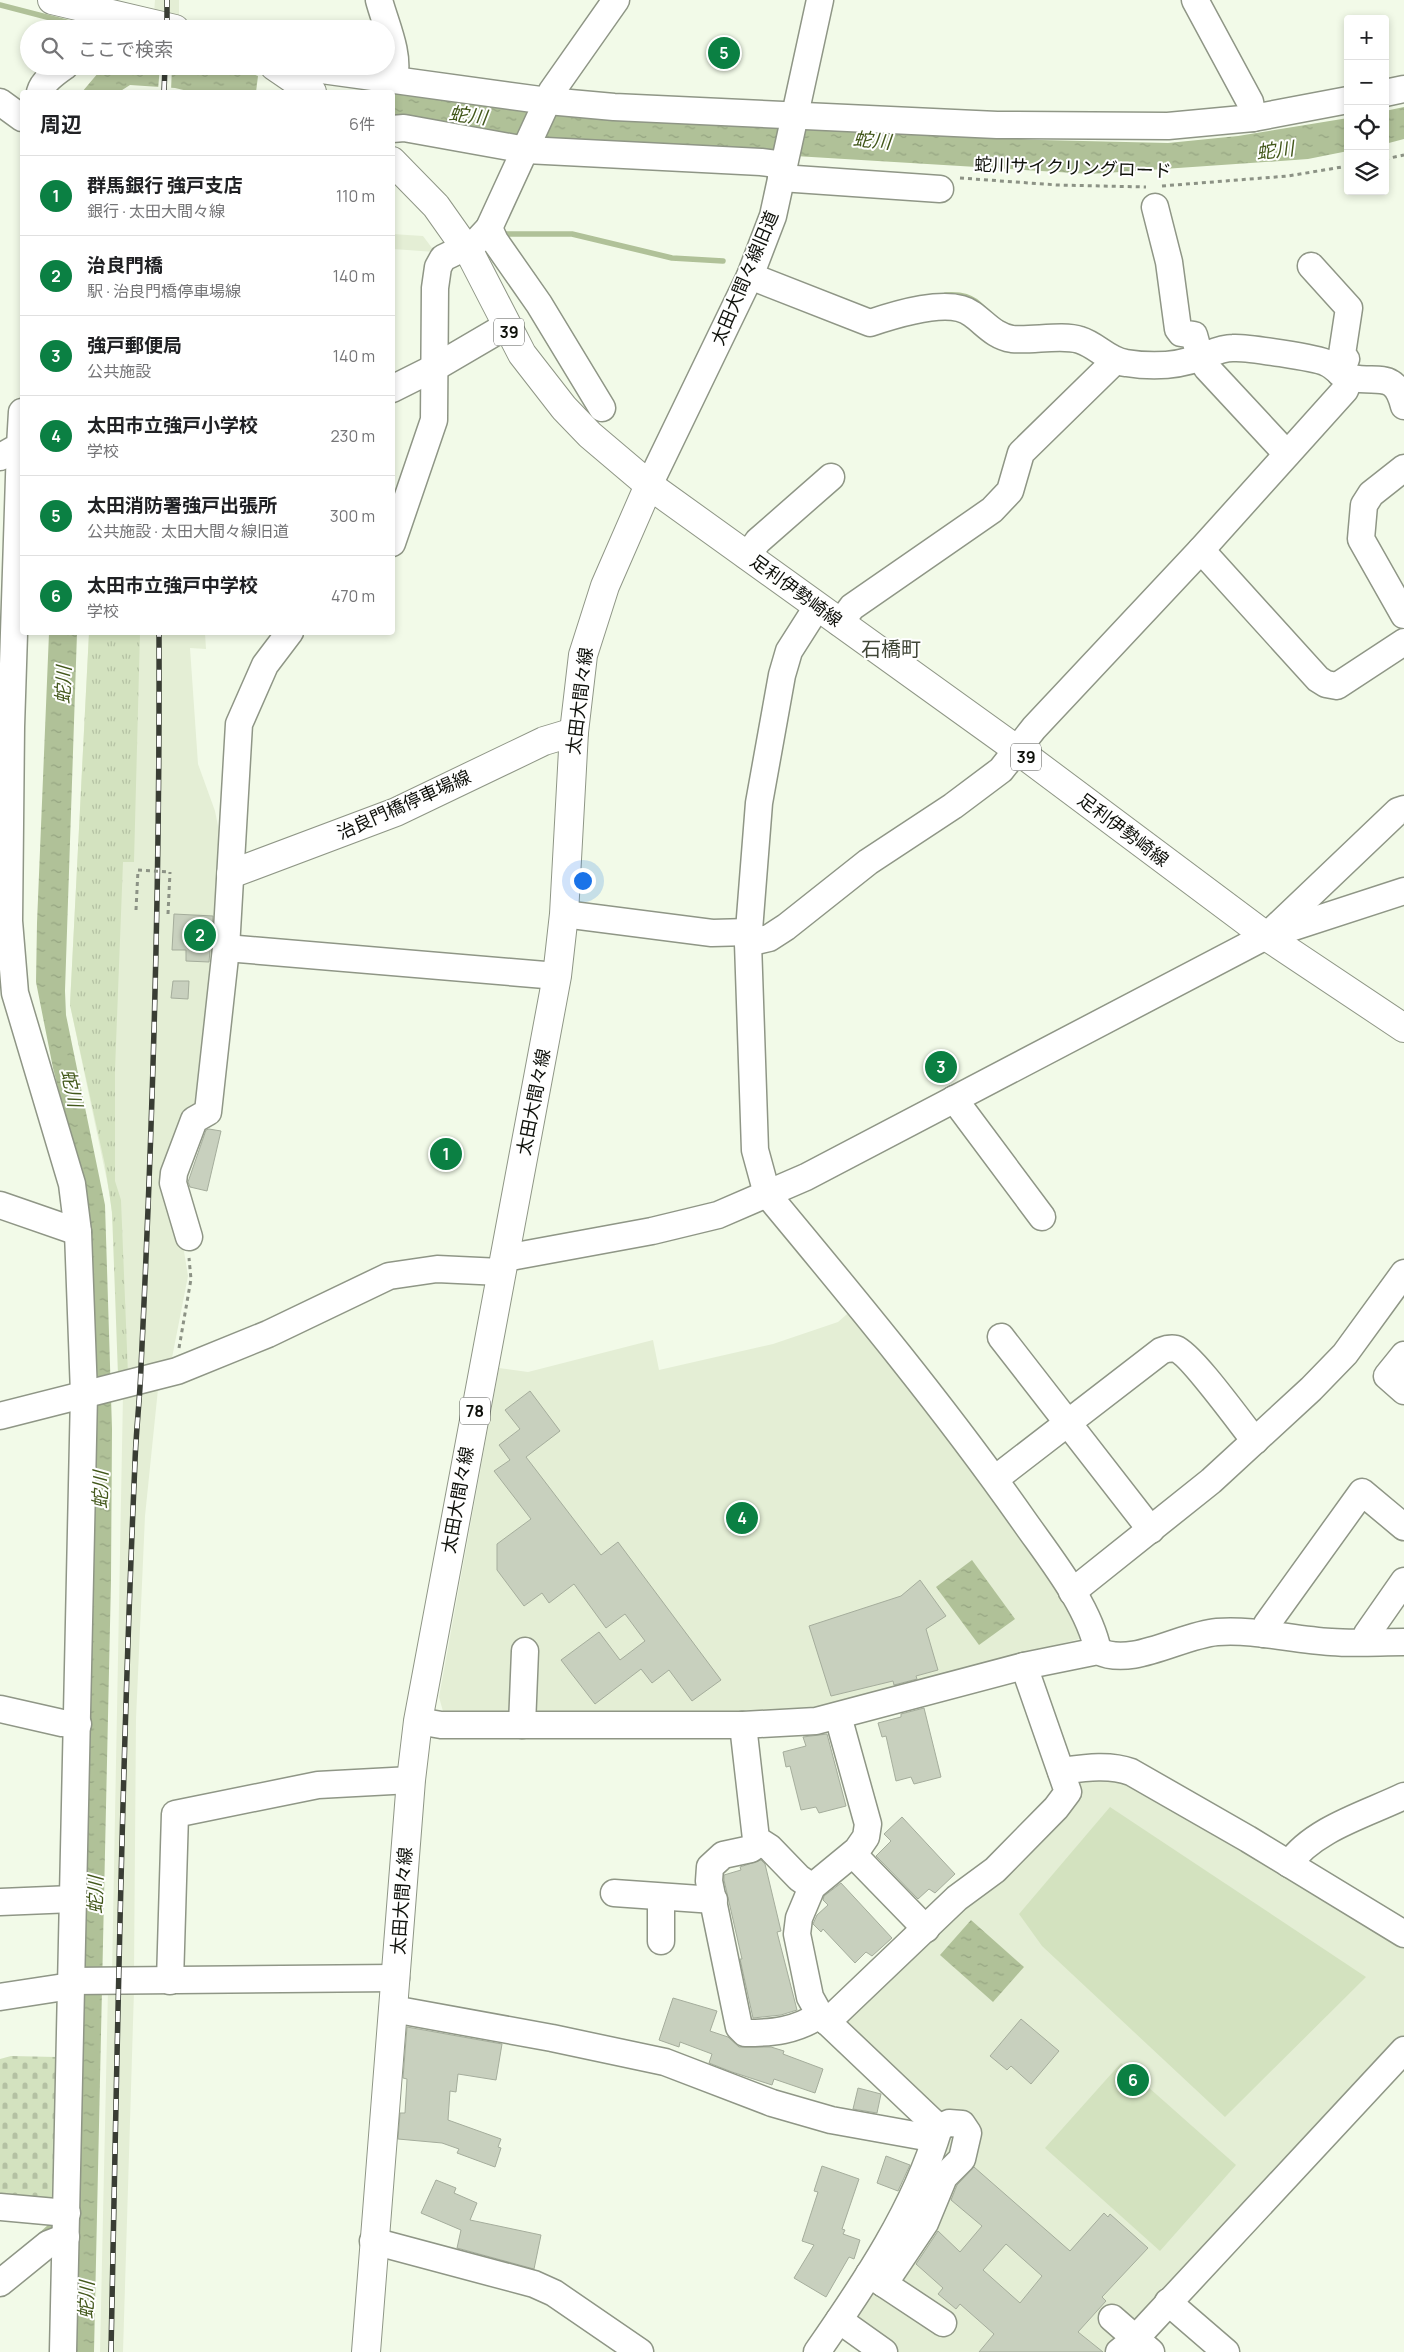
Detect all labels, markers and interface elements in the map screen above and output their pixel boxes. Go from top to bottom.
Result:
map controls [1344,15,1389,195]
button: + [1344,15,1389,60]
search box [20,20,395,75]
icon: search [38,34,66,62]
pin: 5 [708,34,740,72]
text: ここで検索 [78,36,173,62]
button: − [1344,60,1389,105]
water label: 蛇川 [448,100,490,130]
button: locate [1344,105,1389,150]
text: 周辺 [40,110,82,138]
text: 6件 [349,113,375,135]
water label: 蛇川 [852,125,894,155]
water label: 蛇川 [1255,135,1297,165]
button: layers [1344,150,1389,195]
street label: 蛇川サイクリングロード [974,152,1172,182]
text: 群馬銀行 強戸支店 [87,172,243,198]
text: 1 [52,185,60,207]
text: 110 m [336,185,375,207]
text: 銀行 · 太田大間々線 [87,200,225,222]
street label: 太田大間々線旧道 [705,207,783,349]
text: 治良門橋 [87,252,163,278]
text: 2 [51,265,61,287]
text: 140 m [333,265,375,287]
text: 駅 · 治良門橋停車場線 [87,280,241,302]
road number: 39 [494,318,524,346]
text: 強戸郵便局 [87,332,182,358]
text: 3 [51,345,61,367]
text: 140 m [333,345,375,367]
text: 公共施設 [87,360,151,382]
text: 太田市立強戸小学校 [87,412,258,438]
text: 4 [51,425,61,447]
text: 230 m [331,425,375,447]
text: 学校 [87,440,119,462]
text: 太田消防署強戸出張所 [87,492,277,518]
text: 5 [51,505,61,527]
text: 300 m [330,505,375,527]
text: 公共施設 · 太田大間々線旧道 [87,520,289,542]
street label: 足利伊勢崎線 [746,549,847,632]
text: 太田市立強戸中学校 [87,572,258,598]
text: 6 [51,585,61,607]
text: 470 m [331,585,375,607]
text: 学校 [87,600,119,622]
district label: 石橋町 [861,635,921,662]
street label: 太田大間々線 [561,646,597,756]
water label: 蛇川 [49,664,77,704]
road number: 39 [1011,744,1041,770]
street label: 治良門橋停車場線 [333,764,474,844]
street label: 足利伊勢崎線 [1073,787,1174,871]
your location [570,868,596,894]
pin: 2 [184,916,216,954]
street label: 太田大間々線 [511,1047,555,1157]
pin: 3 [925,1048,957,1086]
water label: 蛇川 [55,1067,89,1111]
pin: 1 [430,1135,462,1173]
road number: 78 [460,1398,490,1424]
street label: 太田大間々線 [436,1445,478,1555]
water label: 蛇川 [87,1469,113,1509]
pin: 4 [726,1499,758,1537]
street label: 太田大間々線 [385,1846,417,1956]
water label: 蛇川 [82,1874,108,1914]
pin: 6 [1117,2061,1149,2099]
water label: 蛇川 [72,2279,100,2319]

